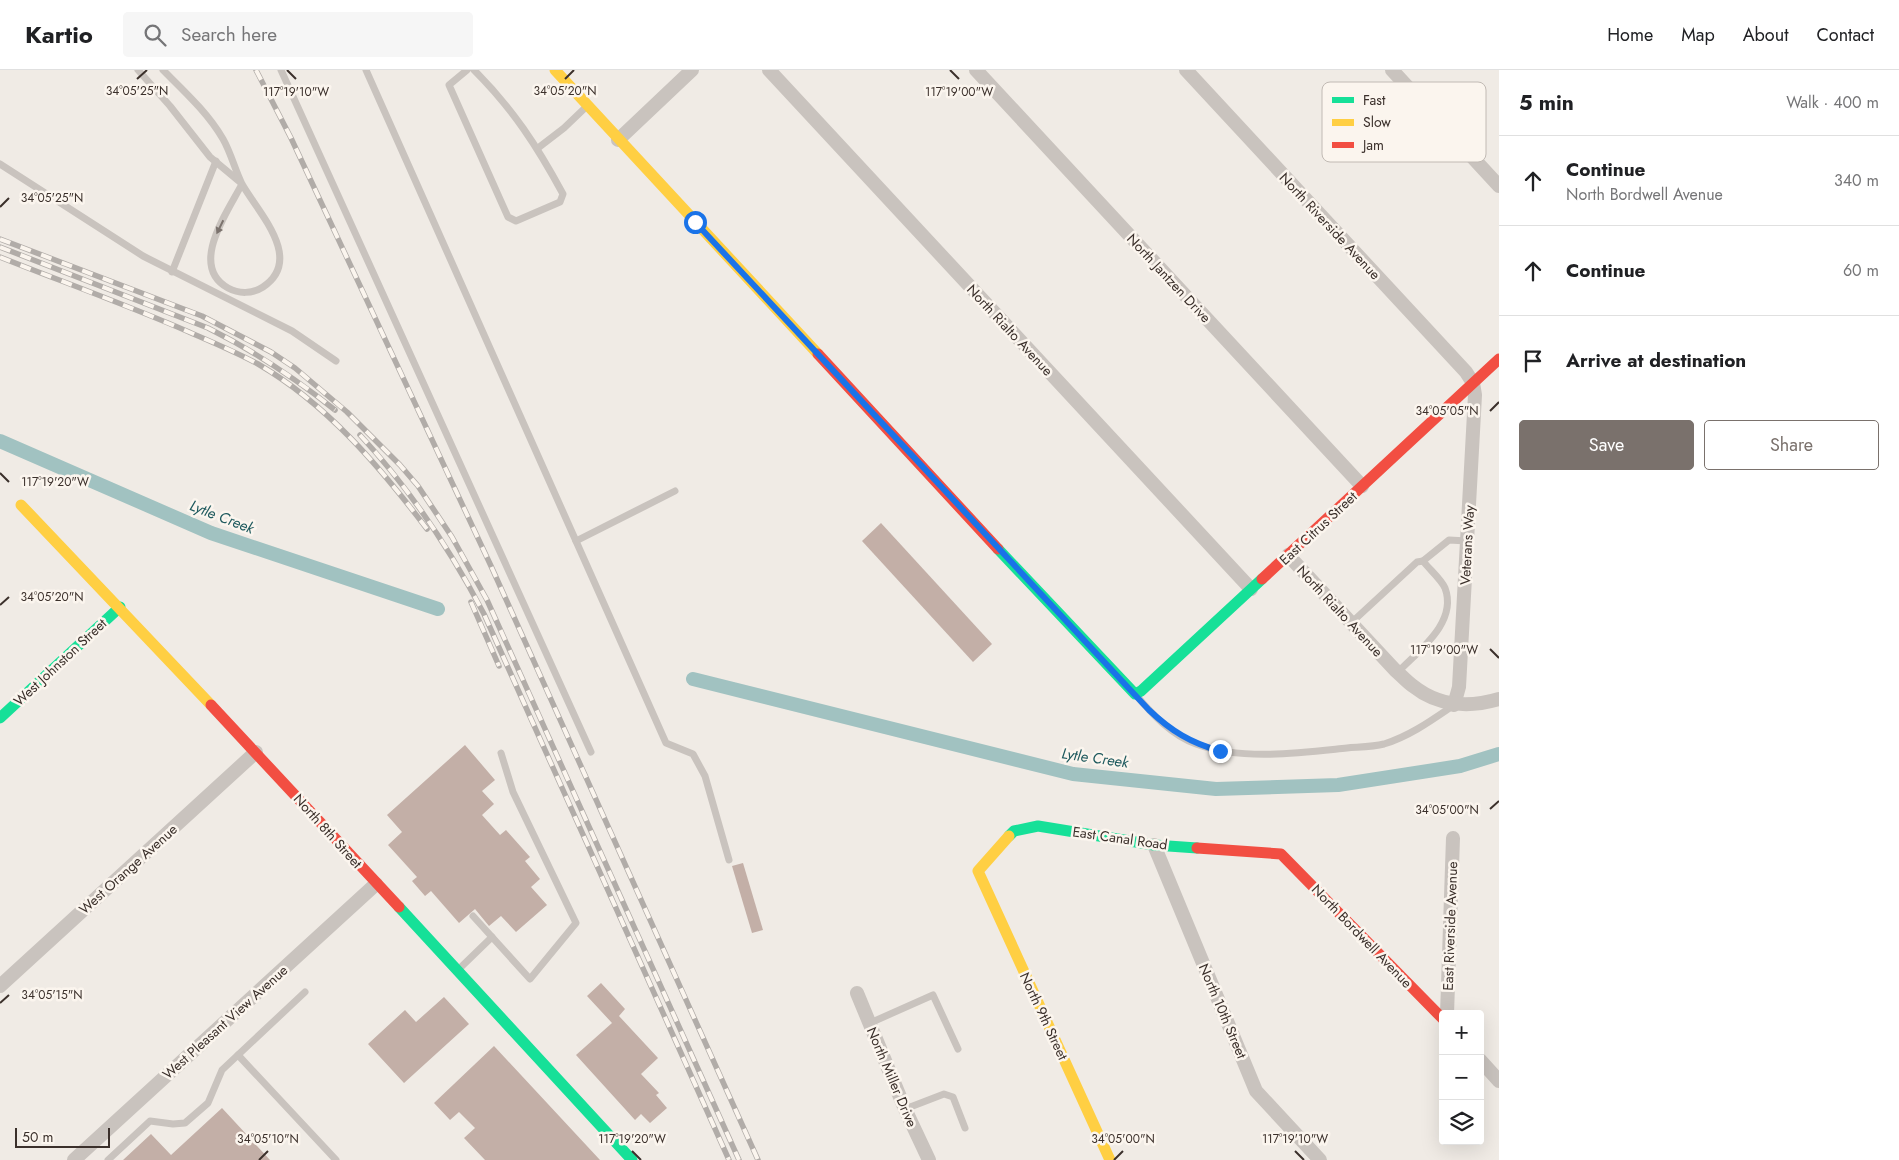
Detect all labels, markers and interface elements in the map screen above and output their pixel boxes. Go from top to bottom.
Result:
search box [123,12,473,57]
text: Kartio [25,17,93,52]
icon: search [141,21,169,49]
text: Search here [181,21,277,48]
text: Home [1607,22,1653,48]
text: Map [1681,22,1715,48]
text: About [1743,22,1788,48]
text: Contact [1816,22,1874,48]
text: 34°05'25"N [106,82,168,100]
text: 34°05'20"N [533,82,597,100]
legend [1322,82,1486,162]
text: 117°19'10"W [263,83,329,101]
text: 117°19'00"W [925,83,993,101]
text: 5 min [1519,88,1574,118]
text: Fast [1363,90,1386,110]
text: Walk · 400 m [1786,91,1879,114]
text: Slow [1363,112,1391,132]
text: Jam [1361,135,1384,155]
text: Continue [1566,156,1645,183]
icon: ahead [1519,167,1547,195]
street label: North Riverside Avenue [1275,168,1385,284]
text: 340 m [1834,169,1879,192]
text: North Bordwell Avenue [1566,183,1723,206]
text: 34°05'25"N [21,189,83,207]
route start [684,211,707,234]
one-way arrow [216,220,224,234]
street label: North Jantzen Drive [1122,229,1216,327]
icon: ahead [1519,257,1547,285]
text: Continue [1566,257,1645,284]
text: 60 m [1843,259,1879,282]
street label: North Rialto Avenue [962,280,1058,380]
icon: arrive [1519,347,1547,375]
text: Arrive at destination [1566,347,1746,374]
text: 34°05'05"N [1415,402,1479,420]
button: Save [1519,420,1694,470]
button: Share [1704,420,1879,470]
text: 117°19'20"W [21,473,89,491]
street label: East Citrus Street [1275,486,1362,569]
water label: Lytle Creek [187,495,258,540]
street label: Veterans Way [1455,504,1479,585]
street label: North Rialto Avenue [1292,561,1388,661]
text: 34°05'20"N [20,588,84,606]
street label: West Johnston Street [9,613,111,710]
text: 117°19'00"W [1410,641,1478,659]
route end [1209,740,1232,763]
water label: Lytle Creek [1060,742,1130,774]
street label: North 8th Street [289,789,367,873]
text: 34°05'00"N [1415,801,1479,819]
street label: West Orange Avenue [74,819,182,919]
street label: East Canal Road [1071,821,1169,855]
street label: East Riverside Avenue [1438,861,1462,991]
street label: North Bordwell Avenue [1307,880,1417,992]
street label: West Pleasant View Avenue [158,960,292,1084]
street label: North 10th Street [1194,960,1252,1062]
street label: North 9th Street [1015,969,1073,1064]
text: 34°05'15"N [21,986,83,1004]
map controls [1439,1010,1484,1145]
button: + [1439,1010,1484,1055]
street label: North Miller Drive [862,1024,922,1130]
button: − [1439,1055,1484,1100]
button: layers [1439,1100,1484,1145]
scale bar [15,1125,110,1148]
text: 50 m [22,1127,53,1147]
text: 34°05'10"N [237,1130,299,1148]
text: 117°19'20"W [598,1130,666,1148]
text: 34°05'00"N [1091,1130,1155,1148]
text: 117°19'10"W [1262,1130,1328,1148]

